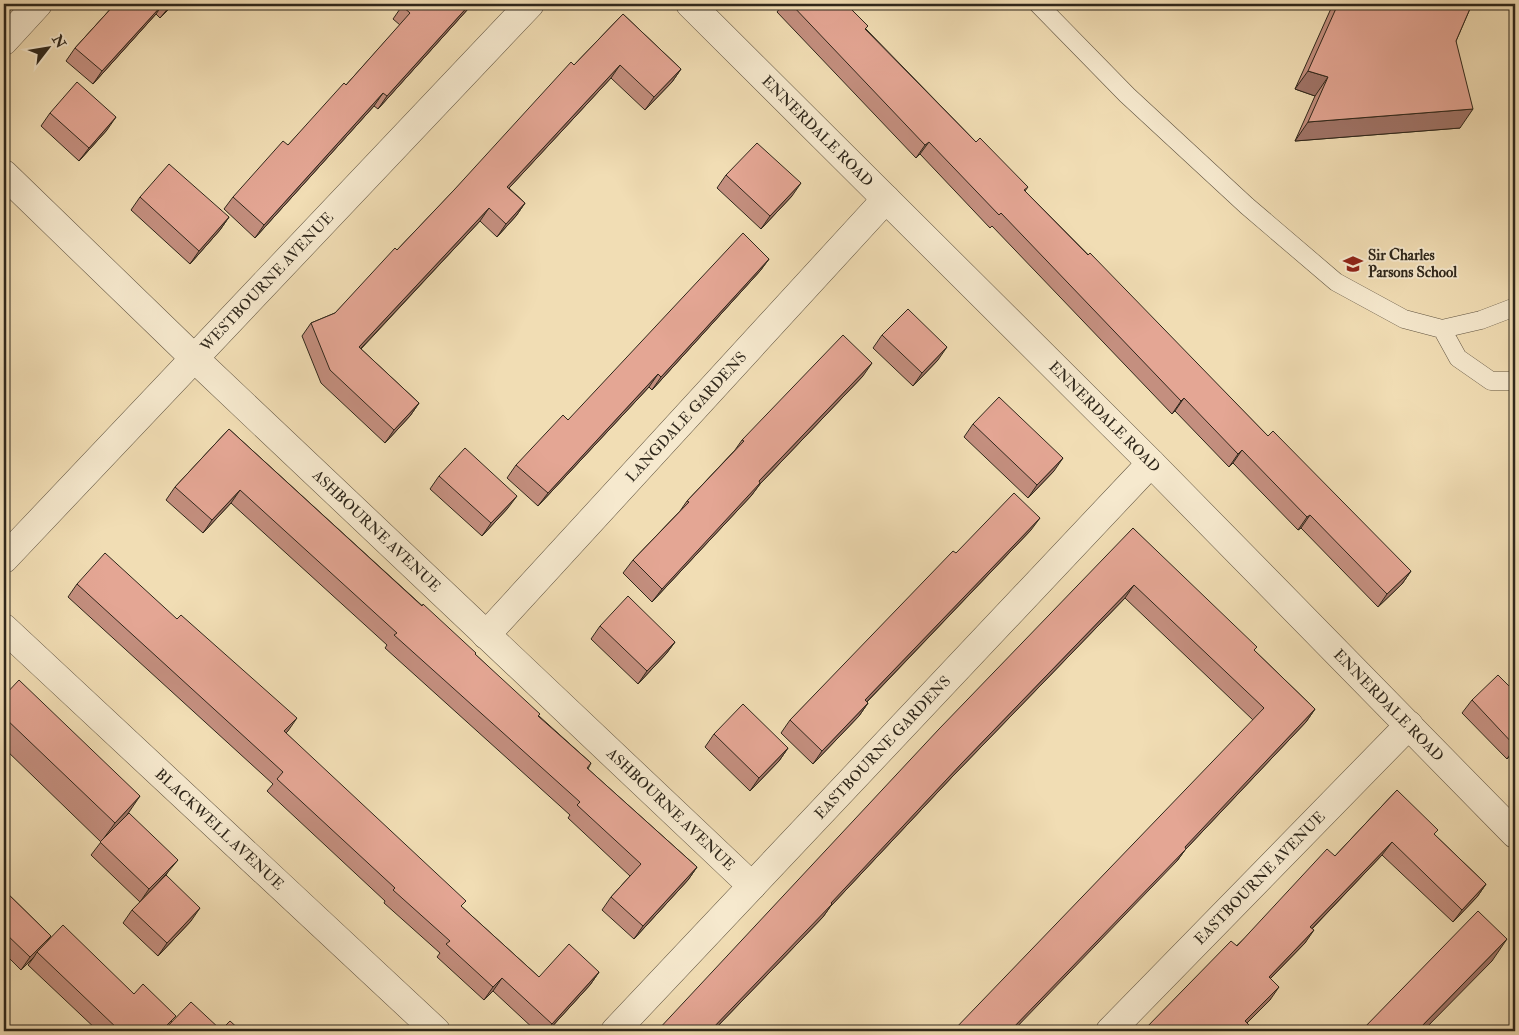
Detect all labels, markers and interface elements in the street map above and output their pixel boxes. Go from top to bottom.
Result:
north arrow [22,22,72,72]
text: N [48,31,69,52]
street label: ENNERDALE ROAD [757,72,877,191]
street label: WESTBOURNE AVENUE [196,208,338,357]
place label: Sir Charles Parsons School [1368,246,1457,282]
school or university icon: Sir Charles Parsons School [1342,253,1364,275]
street label: LANGDALE GARDENS [622,348,751,486]
street label: ENNERDALE ROAD [1044,358,1164,477]
street label: ASHBOURNE AVENUE [307,465,445,597]
street label: ENNERDALE ROAD [1329,646,1448,766]
street label: EASTBOURNE GARDENS [811,672,955,823]
street label: ASHBOURNE AVENUE [602,744,739,875]
street label: BLACKWELL AVENUE [151,765,288,894]
street label: EASTBOURNE AVENUE [1190,807,1330,949]

